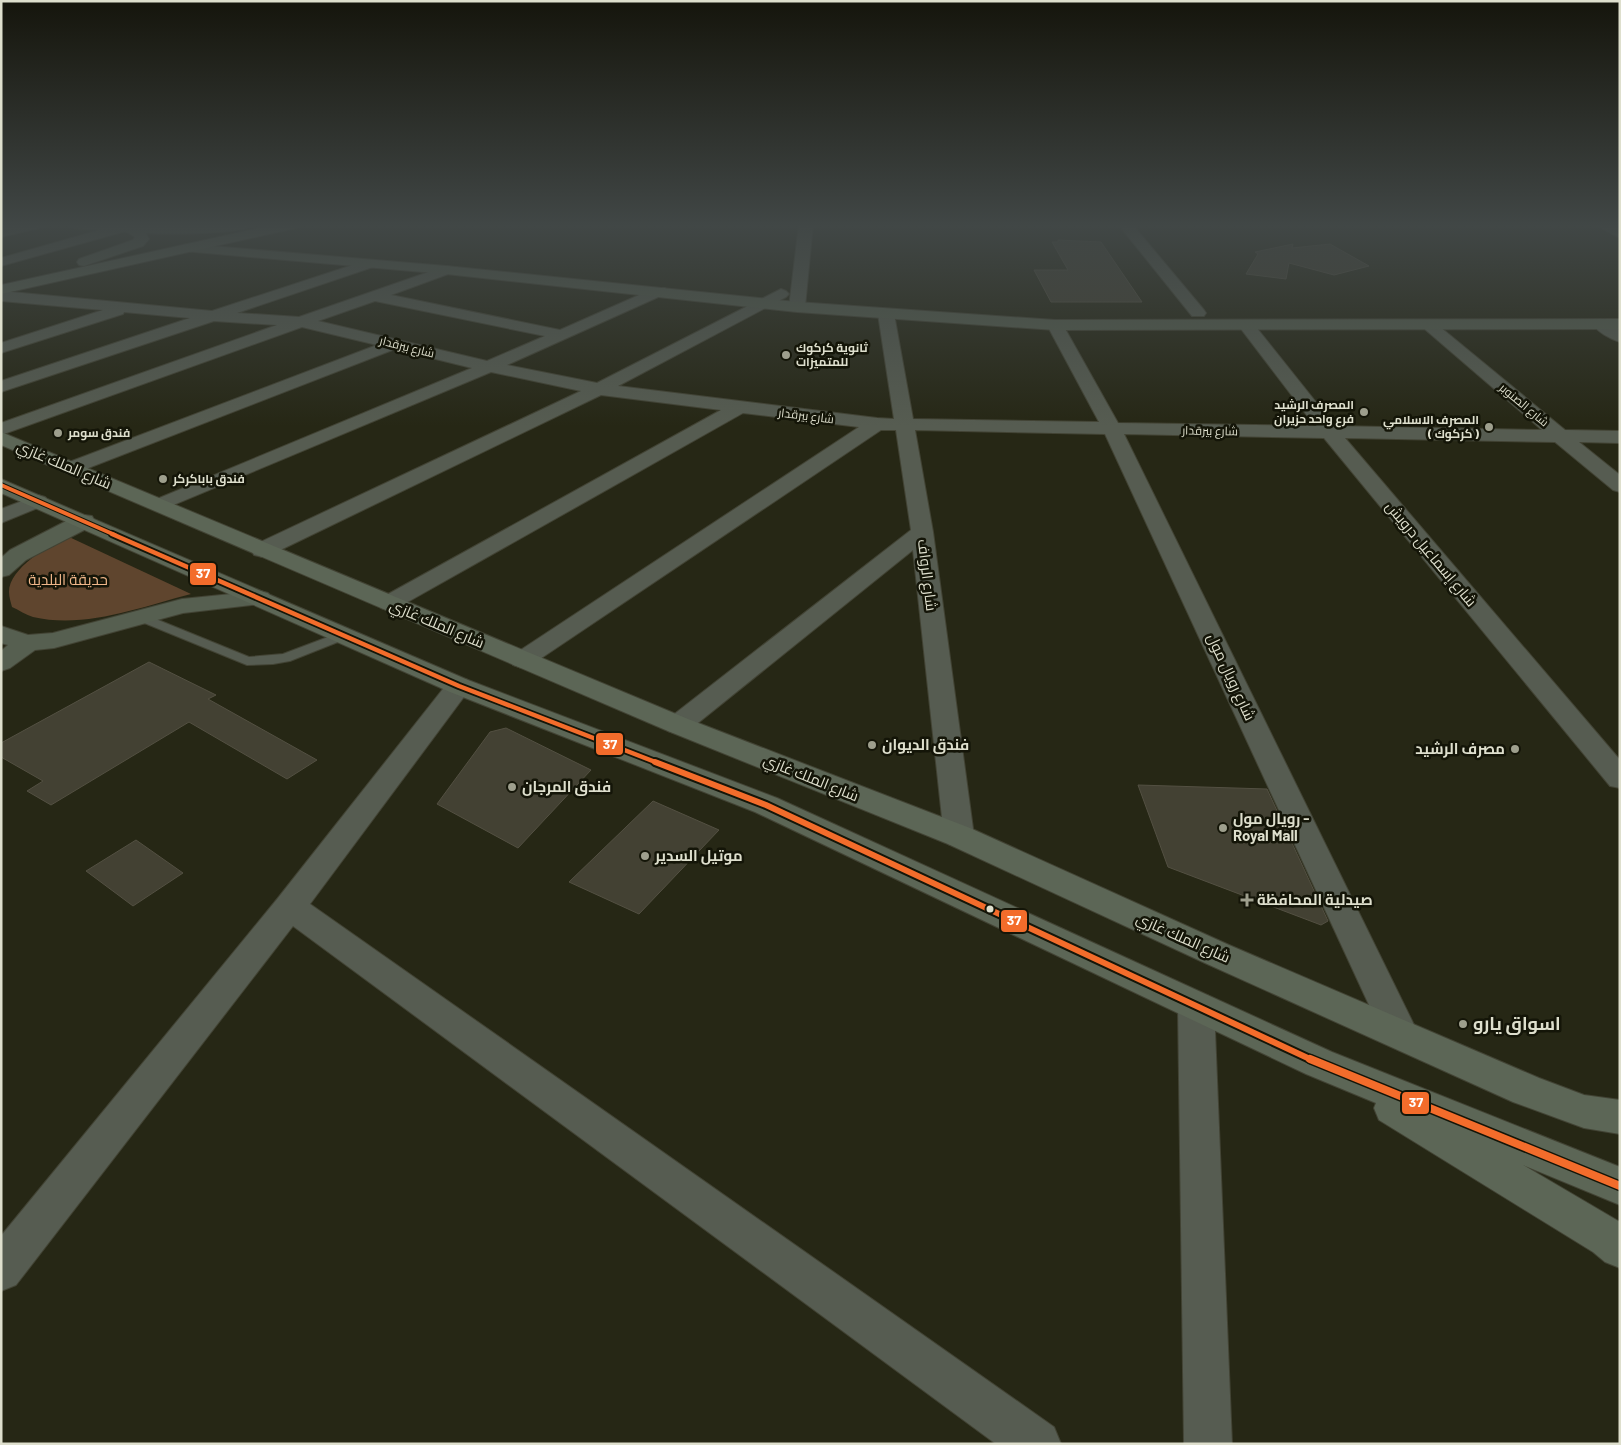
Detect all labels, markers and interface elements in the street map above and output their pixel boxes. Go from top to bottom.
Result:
street label: شارع بيرقدار [377,332,436,362]
place label: ثانوية كركوك للمتميزات [796,340,868,370]
marker: ثانوية كركوك للمتميزات [780,349,792,361]
street label: شارع الصنوبر [1495,379,1552,430]
place label: المصرف الرشید فرع واحد حزیران [1274,397,1354,428]
street label: شارع بيرقدار [776,405,835,427]
marker: المصرف الرشید فرع واحد حزیران [1358,406,1370,418]
place label: المصرف الاسلامي ( كركوك ) [1383,412,1480,442]
marker: المصرف الاسلامي ( كركوك ) [1483,421,1495,433]
street label: شارع بيرقدار [1181,422,1238,439]
place label: فندق سومر [67,425,130,441]
marker: فندق سومر [52,427,64,439]
street label: شارع الملك غازي [13,436,114,496]
place label: فندق باباكركر [172,471,245,487]
marker: فندق باباكركر [157,473,169,485]
street label: شارع إسماعيل درويش [1380,497,1481,612]
street label: شارع الرواف [912,538,941,612]
line badge: 37 [189,562,217,586]
text: 37 [196,564,210,581]
park label: حديقة البلدية [28,570,108,588]
street label: شارع الملك غازي [386,595,487,655]
street label: شارع رويال مول [1201,630,1260,724]
line badge: 37 [595,732,624,756]
text: 37 [603,735,617,752]
place label: فندق الديوان [882,735,969,754]
marker: فندق الديوان [866,739,878,751]
place label: مصرف الرشيد [1415,739,1505,758]
marker: مصرف الرشيد [1509,743,1521,755]
street label: شارع الملك غازي [760,750,862,808]
place label: فندق المرجان [522,777,611,796]
marker: فندق المرجان [506,781,518,793]
place label: رويال مول - Royal Mall [1233,809,1309,844]
marker: رويال مول - Royal Mall [1217,822,1229,834]
place label: موتيل السدير [654,846,743,865]
marker: موتيل السدير [639,850,651,862]
place label: صيدلية المحافظة [1257,890,1373,908]
marker: صيدلية المحافظة [1241,894,1253,906]
unlabelled marker [985,904,995,914]
street label: شارع الملك غازي [1132,908,1233,969]
line badge: 37 [1000,909,1028,933]
text: 37 [1007,911,1021,928]
place label: اسواق يارو [1473,1012,1561,1035]
marker: اسواق يارو [1457,1018,1469,1030]
line badge: 37 [1401,1091,1430,1115]
text: 37 [1409,1093,1423,1110]

